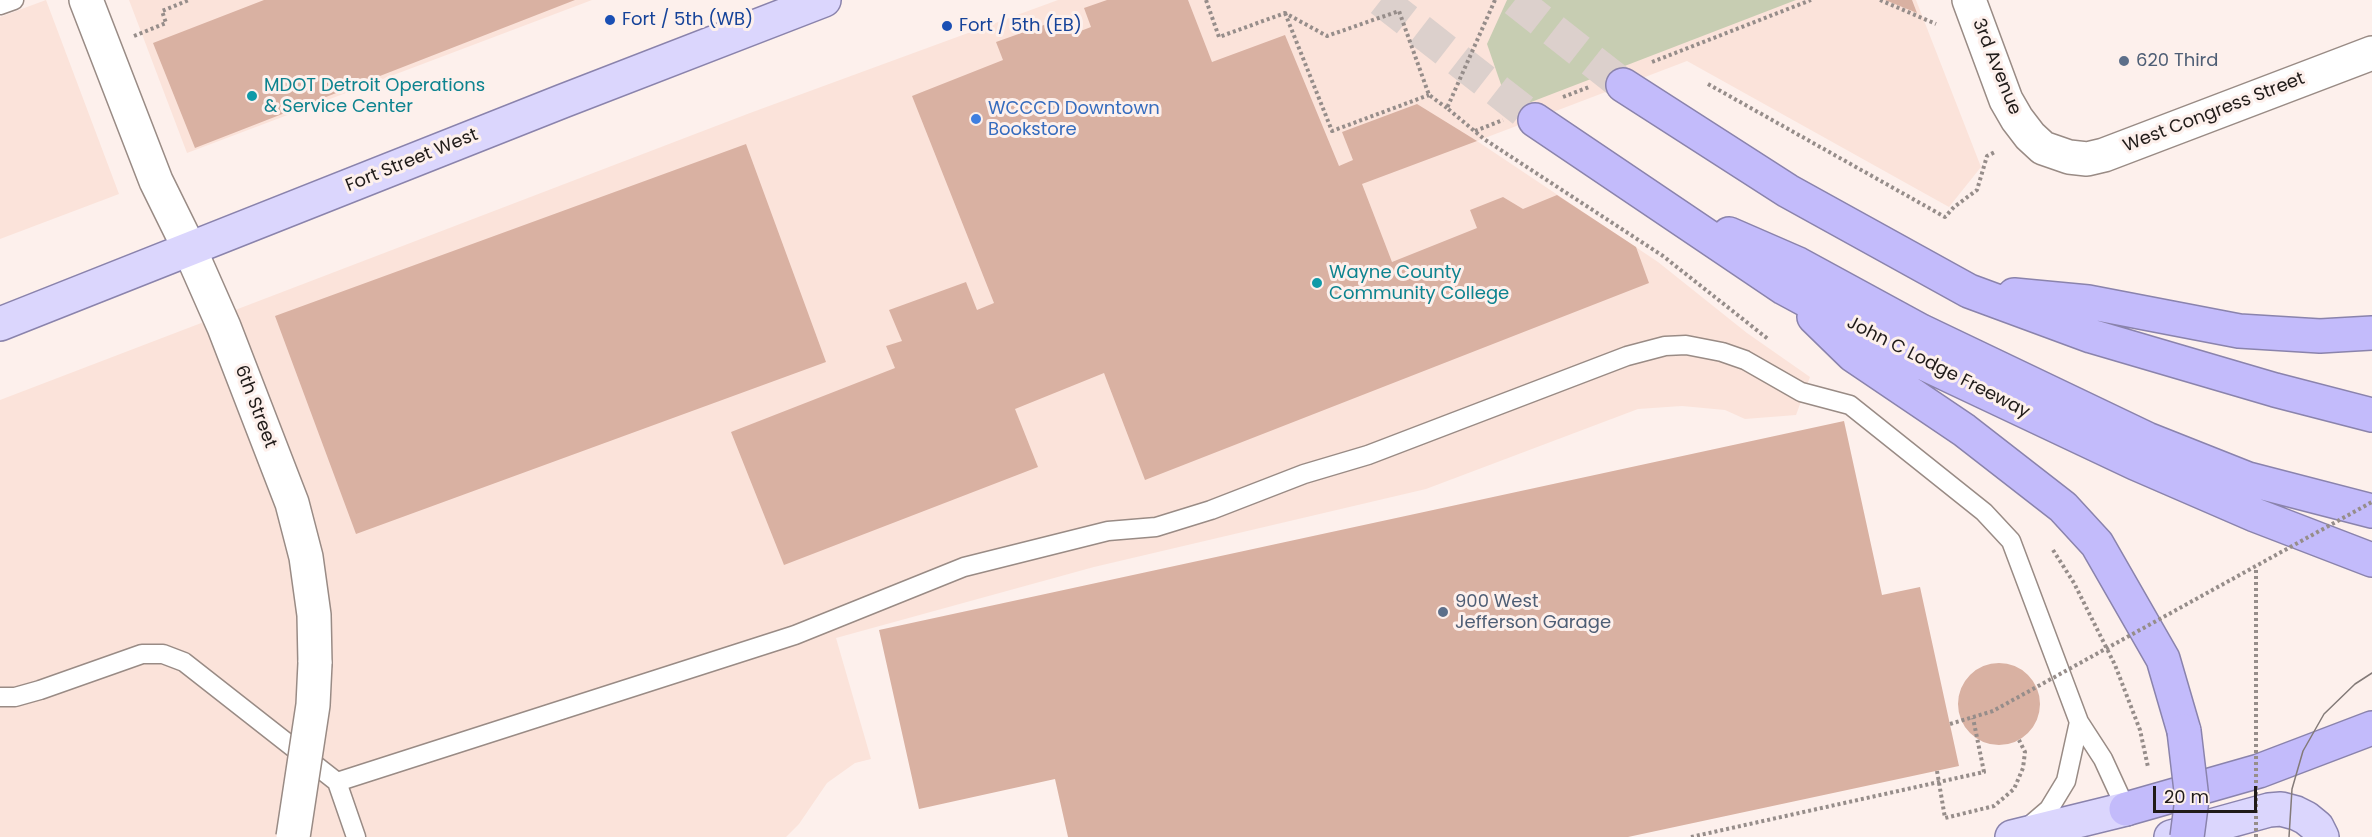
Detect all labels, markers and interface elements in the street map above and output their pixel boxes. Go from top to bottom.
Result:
place label: Fort / 5th (WB) [622,9,753,31]
marker: Fort / 5th (WB) [603,13,617,27]
place label: Fort / 5th (EB) [959,15,1082,37]
street label: 3rd Avenue [1967,16,2025,118]
marker: Fort / 5th (EB) [940,19,954,33]
place label: 620 Third [2136,50,2218,72]
marker: 620 Third [2117,54,2131,68]
street label: West Congress Street [2120,68,2308,158]
place label: MDOT Detroit Operations & Service Center [264,75,485,118]
marker: MDOT Detroit Operations & Service Center [245,89,259,103]
place label: WCCCD Downtown Bookstore [988,98,1160,140]
marker: WCCCD Downtown Bookstore [969,112,983,126]
street label: Fort Street West [343,125,481,197]
place label: Wayne County Community College [1329,262,1509,304]
marker: Wayne County Community College [1310,276,1324,290]
street label: John C Lodge Freeway [1843,312,2033,424]
street label: 6th Street [229,363,281,451]
place label: 900 West Jefferson Garage [1455,591,1611,634]
marker: 900 West Jefferson Garage [1436,605,1450,619]
scale bar [2156,774,2260,812]
text: 20 m [2164,784,2209,809]

